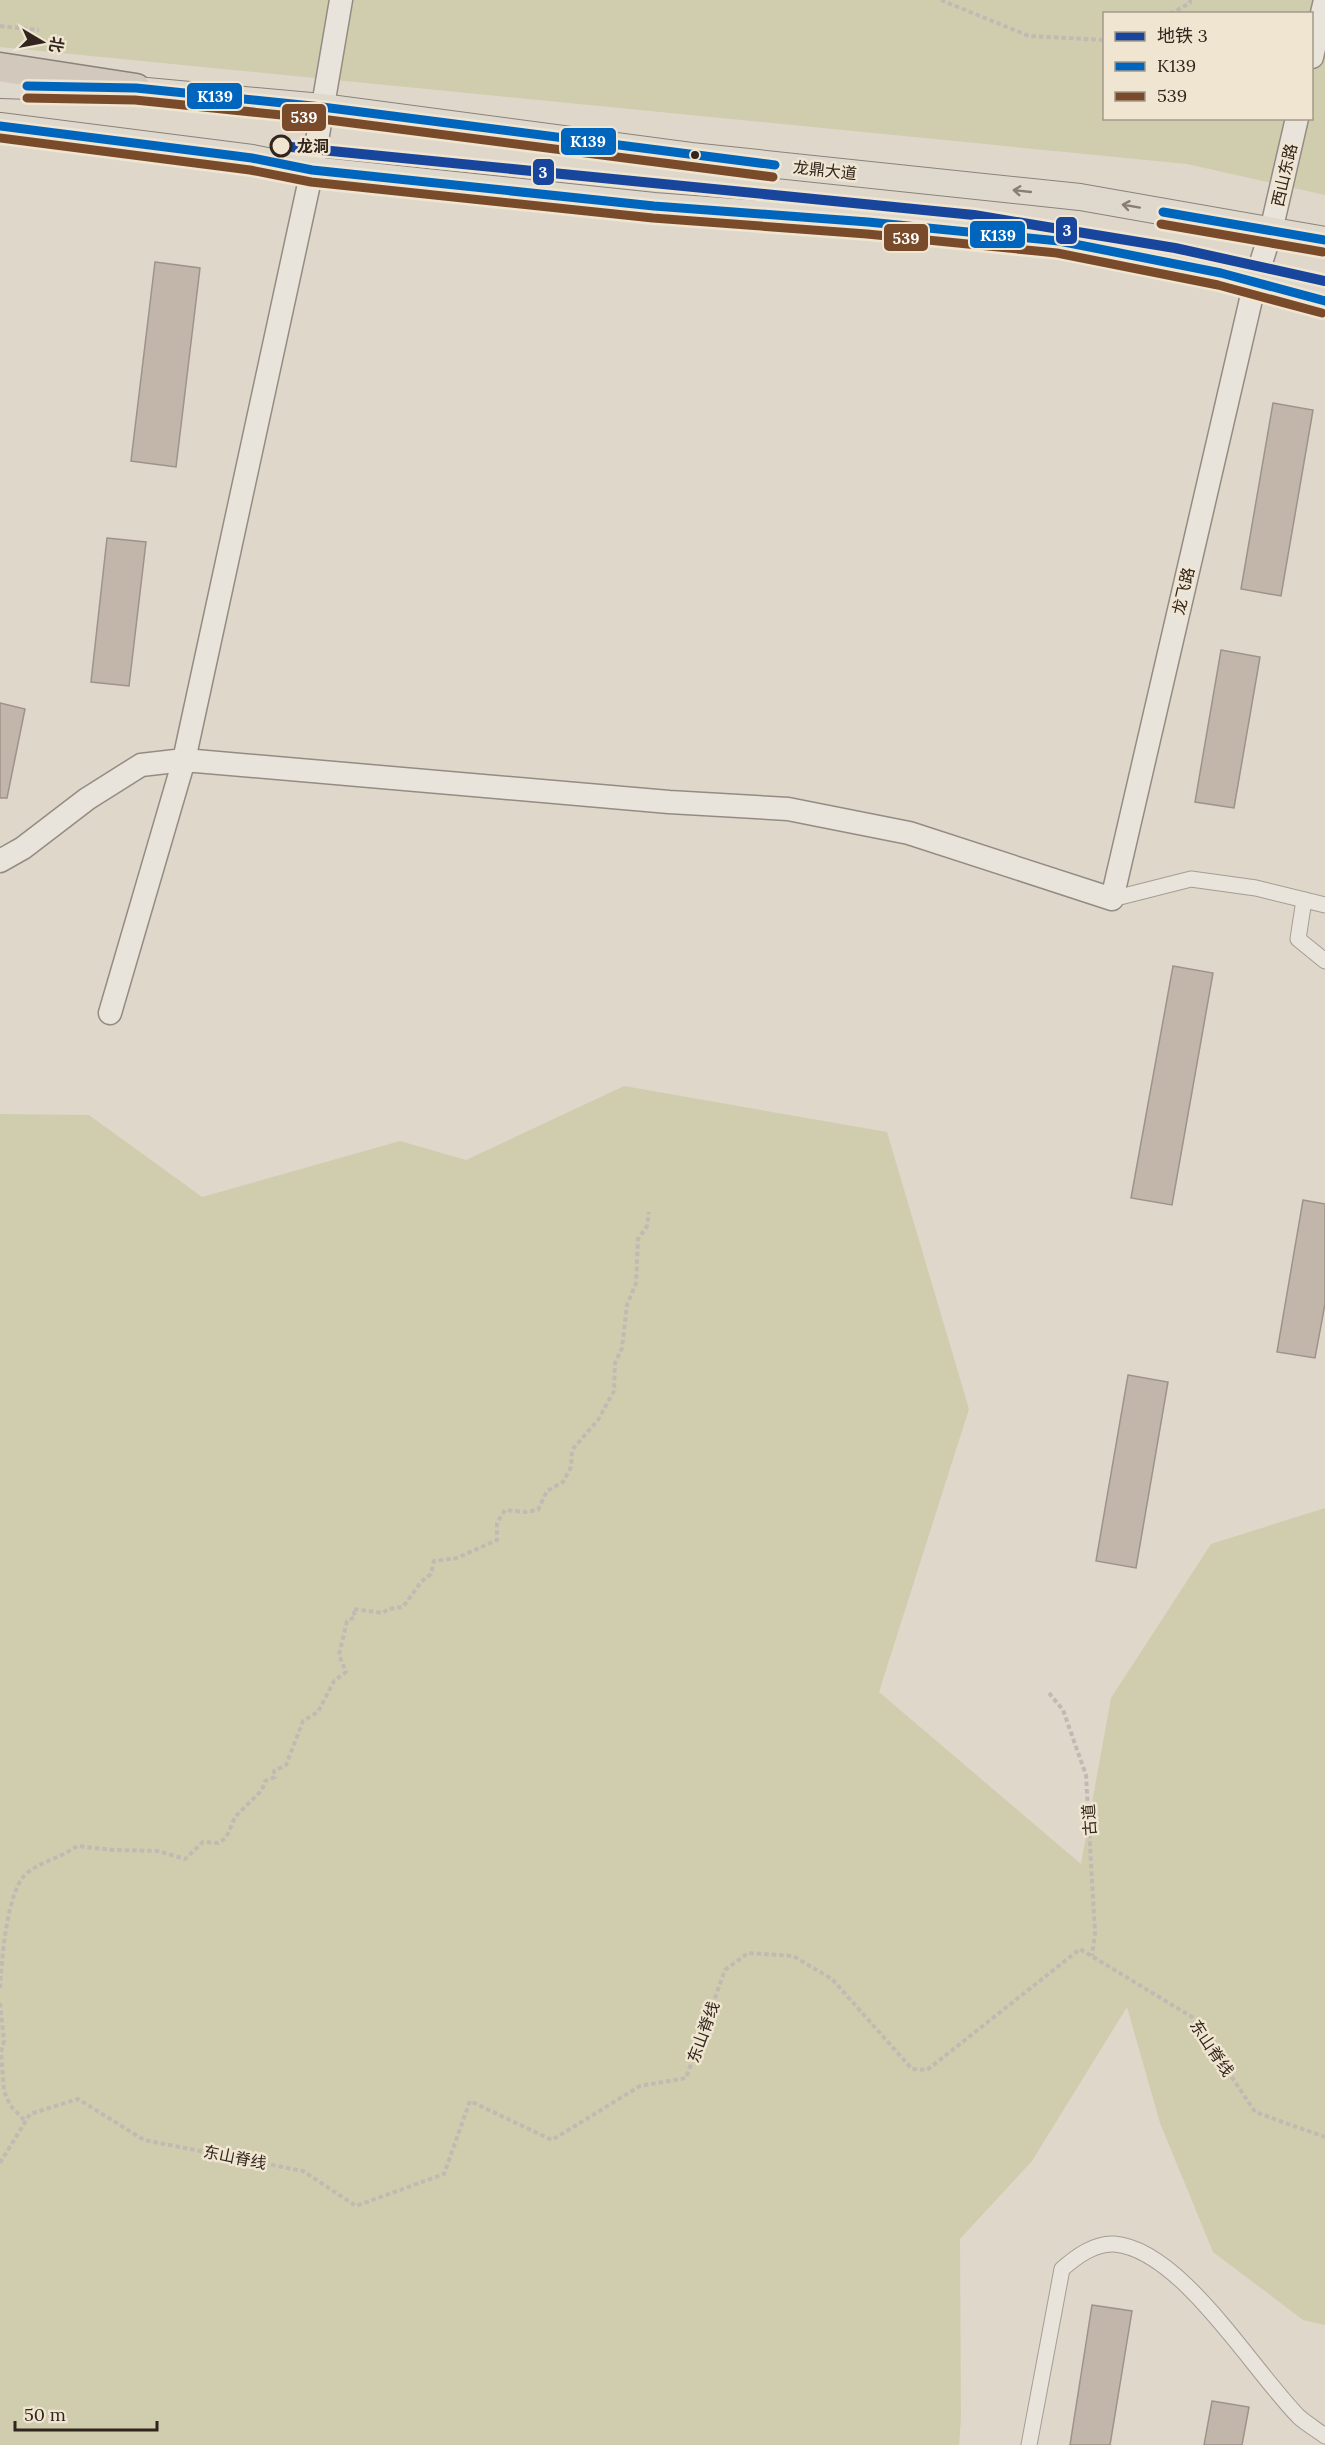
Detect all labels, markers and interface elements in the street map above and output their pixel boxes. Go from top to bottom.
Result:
north arrow [12,12,72,72]
legend [1103,12,1313,120]
text: 地铁 3 [1157,24,1208,47]
text: 北 [46,35,68,54]
text: K139 [1157,54,1196,77]
line badge: K139 [186,82,243,110]
text: 539 [1157,84,1187,107]
text: K139 [197,86,233,106]
line badge: 539 [281,103,327,132]
text: 539 [291,107,317,127]
line badge: K139 [560,127,617,156]
text: K139 [570,131,606,151]
marker: 龙洞 [270,135,292,157]
place label: 龙洞 [297,136,329,156]
street label: 西山东路 [1267,142,1301,208]
unlabelled marker [689,149,701,161]
street label: 龙鼎大道 [792,157,858,183]
line badge: 3 [532,158,555,186]
text: 3 [539,162,548,182]
one-way arrow [1012,185,1032,196]
one-way arrow [1122,200,1141,211]
line badge: 3 [1055,216,1078,245]
line badge: K139 [969,220,1026,249]
text: 3 [1063,220,1072,240]
line badge: 539 [883,223,929,252]
text: K139 [980,225,1016,245]
text: 539 [893,228,919,248]
street label: 龙飞路 [1168,565,1198,617]
street label: 古道 [1078,1803,1100,1837]
street label: 东山脊线 [683,1999,723,2065]
street label: 东山脊线 [1186,2016,1238,2080]
street label: 东山脊线 [202,2141,268,2173]
scale bar [15,2394,158,2432]
text: 50 m [24,2403,66,2426]

